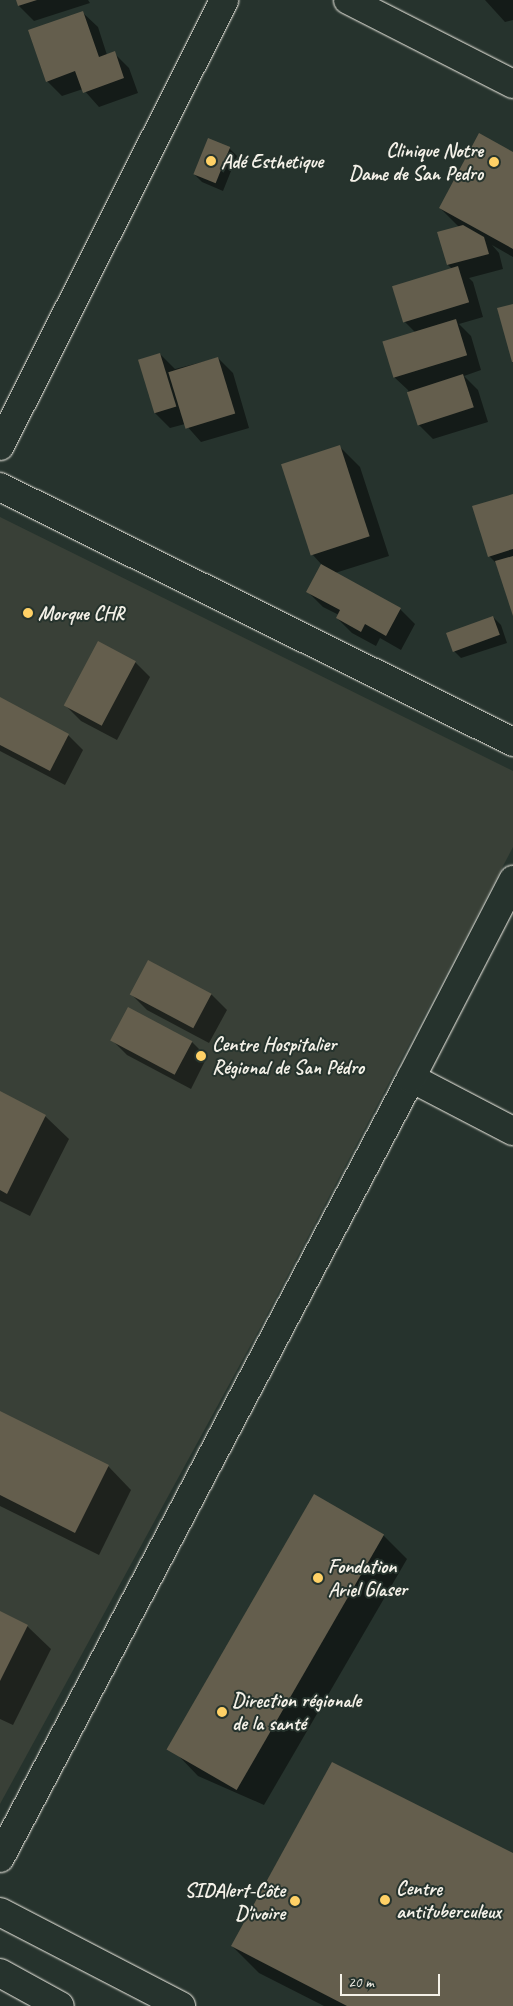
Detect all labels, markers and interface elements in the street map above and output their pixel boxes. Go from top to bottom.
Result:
place label: Clinique Notre Dame de San Pedro [349,138,483,185]
place label: Adé Esthetique [221,149,323,173]
marker: Adé Esthetique [205,155,217,167]
marker: Clinique Notre Dame de San Pedro [487,155,501,169]
place label: Morque CHR [38,601,124,625]
marker: Morque CHR [22,607,34,619]
place label: Centre Hospitalier Régional de San Pédro [212,1032,365,1079]
marker: Centre Hospitalier Régional de San Pédro [194,1049,208,1063]
place label: Fondation Ariel Glaser [328,1554,408,1601]
marker: Fondation Ariel Glaser [312,1572,324,1584]
place label: Direction régionale de la santé [232,1688,361,1735]
marker: Direction régionale de la santé [216,1706,228,1718]
place label: Centre antituberculeux [396,1876,501,1923]
place label: SIDAlert-Côte D'ivoire [184,1878,285,1925]
marker: Centre antituberculeux [378,1893,392,1907]
marker: SIDAlert-Côte D'ivoire [289,1895,301,1907]
scale bar [343,1964,443,1996]
text: 20 m [348,1973,374,1992]

